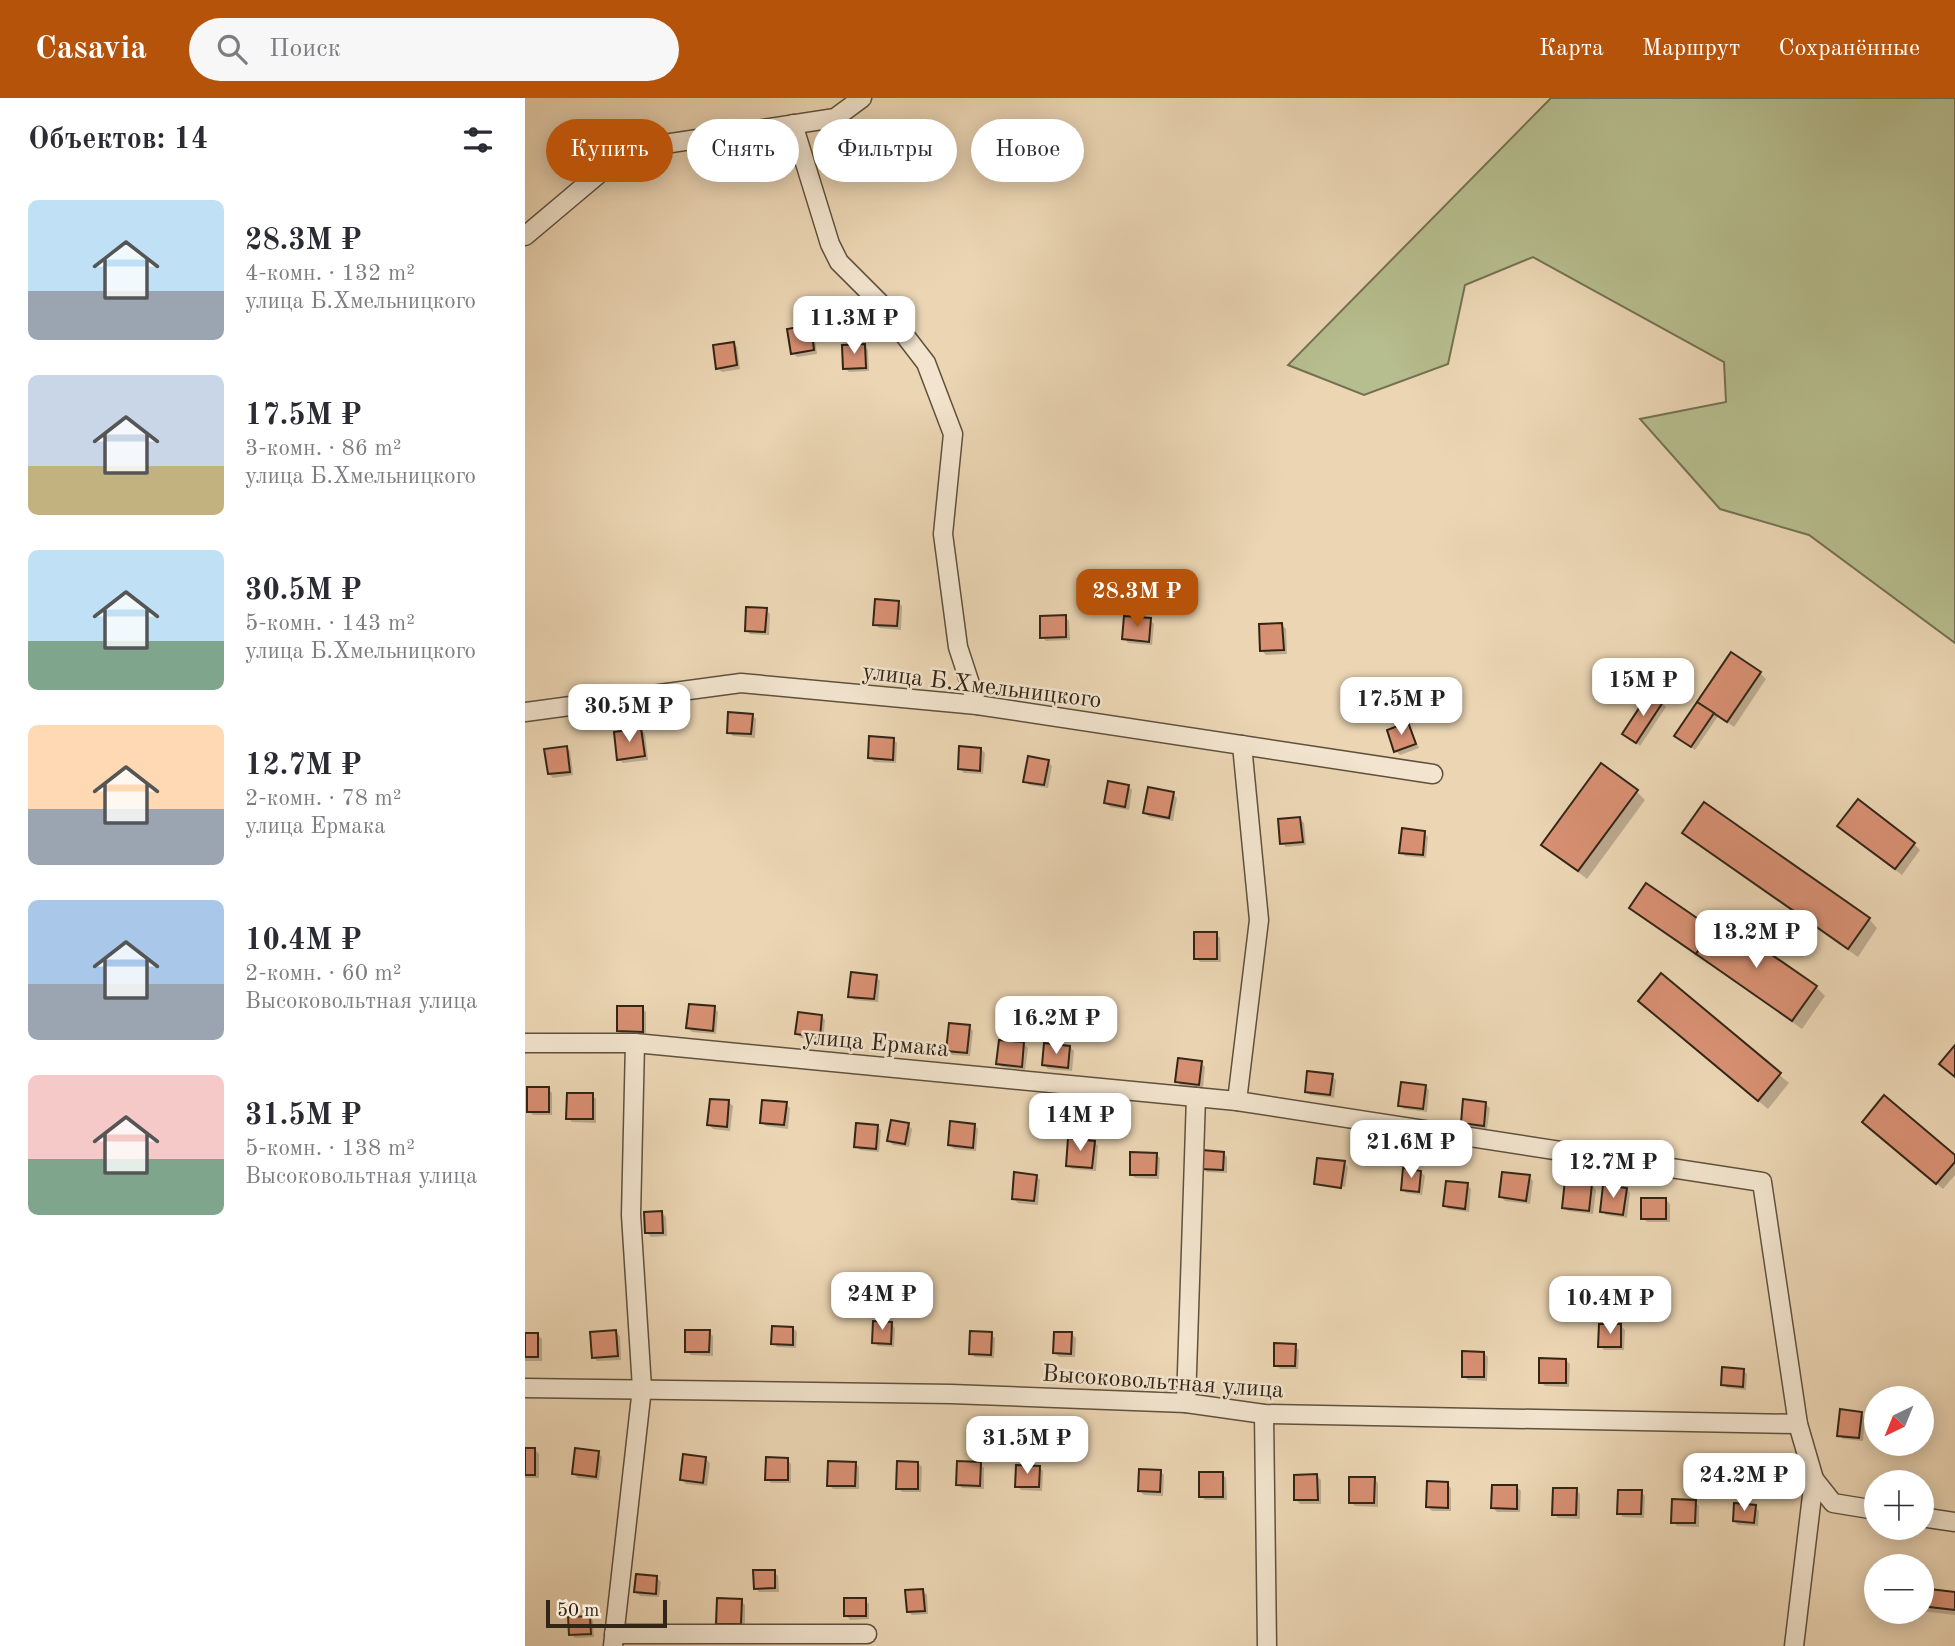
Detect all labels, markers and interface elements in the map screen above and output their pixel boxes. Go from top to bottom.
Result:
search box [189,18,679,81]
icon: search [213,30,251,68]
text: Casavia [35,33,147,66]
text: Поиск [269,36,341,62]
text: Карта [1539,37,1604,61]
text: Маршрут [1642,37,1740,61]
text: Сохранённые [1778,37,1920,61]
chip: Купить [546,119,673,182]
chip: Снять [687,119,799,182]
chip: Фильтры [813,119,957,182]
chip: Новое [971,119,1084,182]
icon: filters [459,121,497,159]
text: Объектов: 14 [28,125,208,155]
text: 28.3M ₽ [245,226,362,256]
icon: home [84,228,168,312]
text: 4-комн. · 132 m² [245,262,415,285]
text: улица Б.Хмельницкого [245,290,476,313]
pin: 11.3M ₽ [789,296,919,356]
text: 11.3M ₽ [809,307,899,330]
text: 17.5M ₽ [245,401,362,431]
icon: home [84,403,168,487]
text: 3-комн. · 86 m² [245,437,402,460]
text: улица Б.Хмельницкого [245,465,476,488]
pin: 28.3M ₽ [1072,570,1202,629]
text: 30.5M ₽ [245,576,362,606]
icon: home [84,578,168,662]
text: 28.3M ₽ [1092,580,1182,603]
text: 5-комн. · 143 m² [245,612,415,635]
text: улица Б.Хмельницкого [245,640,476,663]
pin: 15M ₽ [1594,658,1692,718]
street label: улица Б.Хмельницкого [861,660,1103,714]
text: 15M ₽ [1608,669,1678,692]
pin: 17.5M ₽ [1336,678,1466,737]
pin: 30.5M ₽ [564,684,694,744]
text: 17.5M ₽ [1356,688,1446,711]
text: 30.5M ₽ [584,695,674,718]
text: 12.7M ₽ [245,751,362,781]
icon: home [84,753,168,837]
text: 2-комн. · 78 m² [245,787,402,810]
text: улица Ермака [245,815,386,838]
pin: 13.2M ₽ [1691,910,1821,970]
text: 13.2M ₽ [1711,921,1801,944]
text: 10.4M ₽ [245,926,362,956]
icon: home [84,928,168,1012]
text: 2-комн. · 60 m² [245,962,402,985]
text: Высоковольтная улица [245,990,477,1013]
pin: 16.2M ₽ [991,996,1121,1056]
text: 16.2M ₽ [1011,1007,1101,1030]
street label: улица Ермака [802,1026,950,1062]
pin: 14M ₽ [1031,1094,1129,1153]
text: 31.5M ₽ [245,1101,362,1131]
icon: home [84,1103,168,1187]
text: 14M ₽ [1045,1104,1115,1127]
pin: 21.6M ₽ [1346,1121,1476,1180]
text: 21.6M ₽ [1366,1131,1456,1154]
text: 5-комн. · 138 m² [245,1137,415,1160]
pin: 12.7M ₽ [1548,1140,1678,1200]
text: 12.7M ₽ [1568,1151,1658,1174]
text: Высоковольтная улица [245,1165,477,1188]
pin: 24M ₽ [833,1272,931,1332]
pin: 10.4M ₽ [1545,1276,1675,1336]
text: 24M ₽ [847,1283,917,1306]
text: 10.4M ₽ [1565,1287,1655,1310]
street label: Высоковольтная улица [1041,1363,1285,1403]
north arrow [1864,1386,1934,1456]
map controls [1864,1386,1934,1624]
pin: 31.5M ₽ [962,1416,1092,1476]
text: 31.5M ₽ [982,1427,1072,1450]
pin: 24.2M ₽ [1679,1454,1809,1513]
text: 24.2M ₽ [1699,1464,1789,1487]
button: + [1864,1470,1934,1540]
button: − [1864,1554,1934,1624]
scale bar [546,1597,667,1629]
text: 50 m [557,1602,599,1621]

